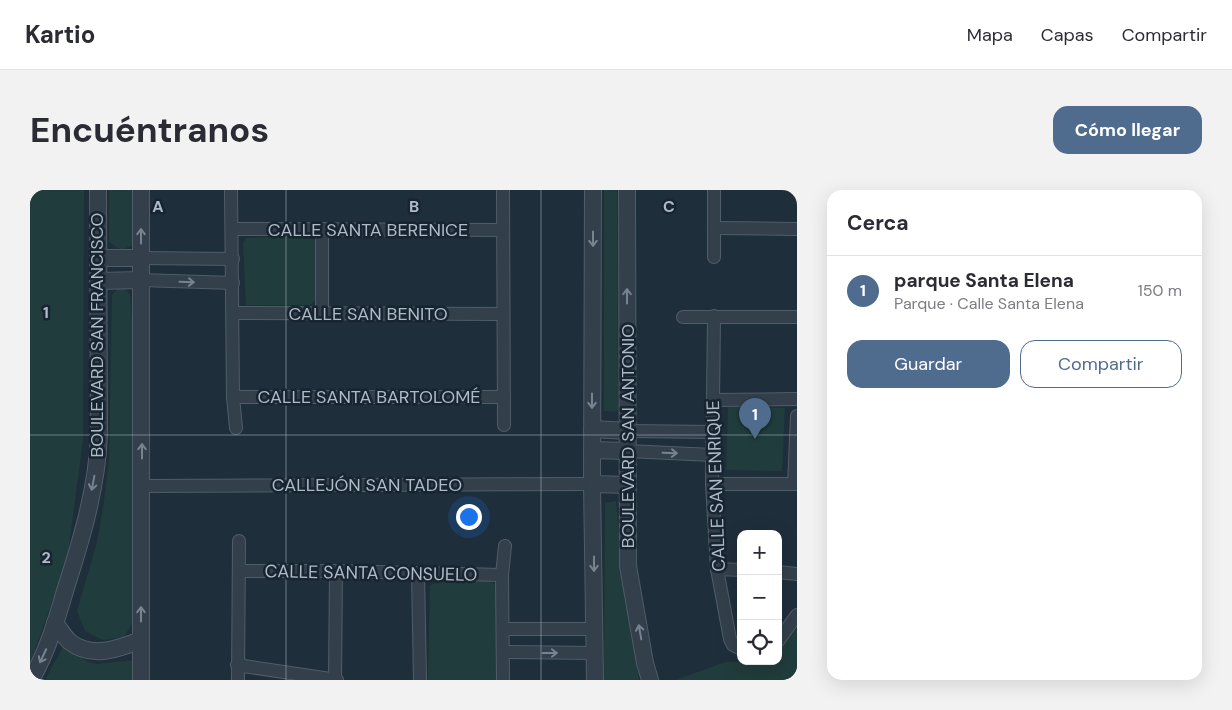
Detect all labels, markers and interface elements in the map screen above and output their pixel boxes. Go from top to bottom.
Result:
text: Kartio [25,19,95,50]
text: Mapa [967,23,1013,47]
text: Capas [1041,23,1094,47]
text: Compartir [1122,23,1207,47]
button: Cómo llegar [1053,106,1202,154]
text: Encuéntranos [30,107,269,153]
text: A [152,196,164,217]
text: B [409,196,419,217]
text: C [663,196,675,217]
text: Cerca [847,209,909,237]
street label: BOULEVARD SAN FRANCISCO [85,212,109,458]
street label: CALLE SANTA BERENICE [268,218,468,242]
one-way arrow [136,229,146,245]
one-way arrow [588,230,598,246]
text: parque Santa Elena [894,268,1074,293]
one-way arrow [179,277,195,286]
text: 1 [860,280,866,301]
text: 150 m [1138,280,1182,301]
one-way arrow [622,288,632,304]
text: Parque · Calle Santa Elena [894,293,1084,314]
text: 1 [43,302,49,323]
street label: CALLE SAN BENITO [288,302,448,326]
street label: BOULEVARD SAN ANTONIO [616,324,640,548]
button: Guardar [847,340,1010,388]
button: Compartir [1020,340,1182,388]
street label: CALLE SANTA BARTOLOMÉ [258,385,480,409]
one-way arrow [587,392,597,409]
pin: 1 [739,398,771,439]
street label: CALLE SAN ENRIQUE [701,400,731,572]
one-way arrow [137,444,147,460]
one-way arrow [662,448,678,458]
street label: CALLEJÓN SAN TADEO [272,473,462,497]
one-way arrow [88,475,98,491]
your location [456,504,482,530]
map controls [737,530,782,665]
button: + [737,530,782,575]
text: 2 [41,547,51,568]
one-way arrow [589,555,599,571]
street label: CALLE SANTA CONSUELO [264,559,478,587]
button: − [737,575,782,620]
one-way arrow [136,606,146,622]
button: locate [737,620,782,665]
one-way arrow [634,625,644,641]
one-way arrow [38,648,48,663]
one-way arrow [542,648,558,658]

